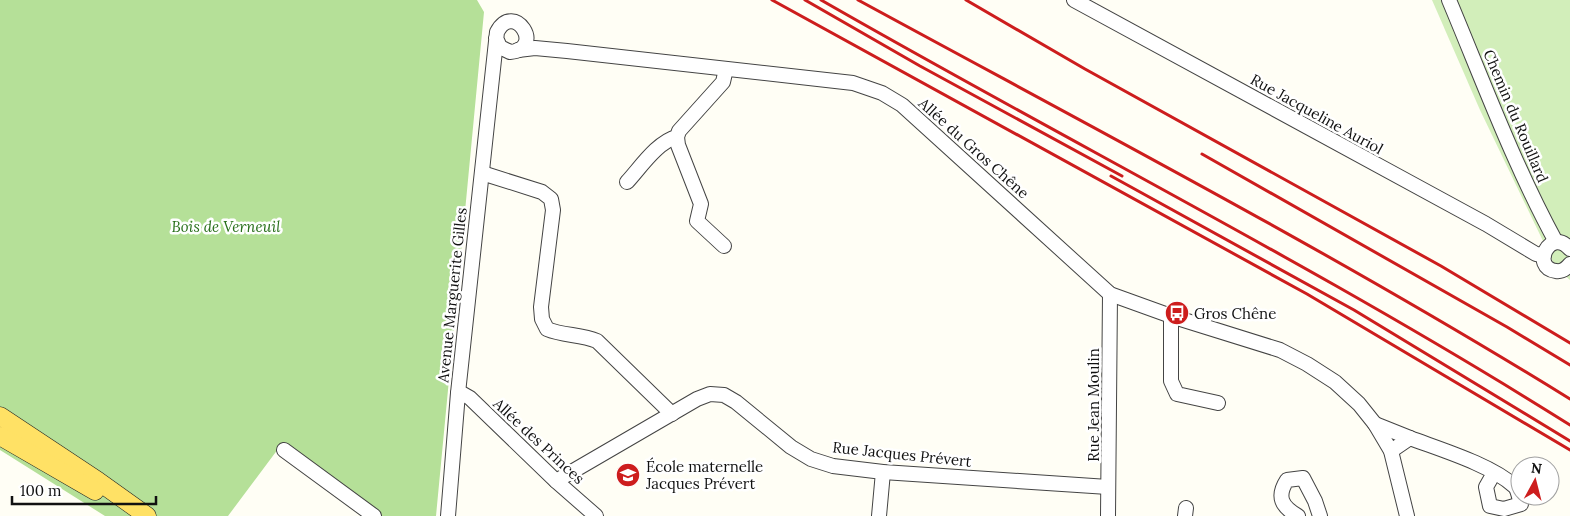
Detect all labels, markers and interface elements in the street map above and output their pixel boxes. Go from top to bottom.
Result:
street label: Chemin du Rouillard [1479,47,1553,185]
street label: Rue Jacqueline Auriol [1247,70,1387,158]
street label: Allée du Gros Chêne [914,93,1033,203]
street label: Avenue Marguerite Gilles [433,207,471,384]
park label: Bois de Verneuil [171,217,281,236]
bus stop icon: Gros Chêne [1164,300,1190,326]
place label: Gros Chêne [1194,304,1276,323]
street label: Rue Jean Moulin [1084,348,1103,462]
street label: Allée des Princes [489,393,589,488]
street label: Rue Jacques Prévert [832,437,973,471]
north arrow [1510,456,1560,506]
place label: École maternelle Jacques Prévert [645,457,763,493]
text: N [1530,459,1543,478]
school or university icon: École maternelle Jacques Prévert [615,462,641,488]
scale bar [12,474,156,506]
text: 100 m [20,481,61,500]

